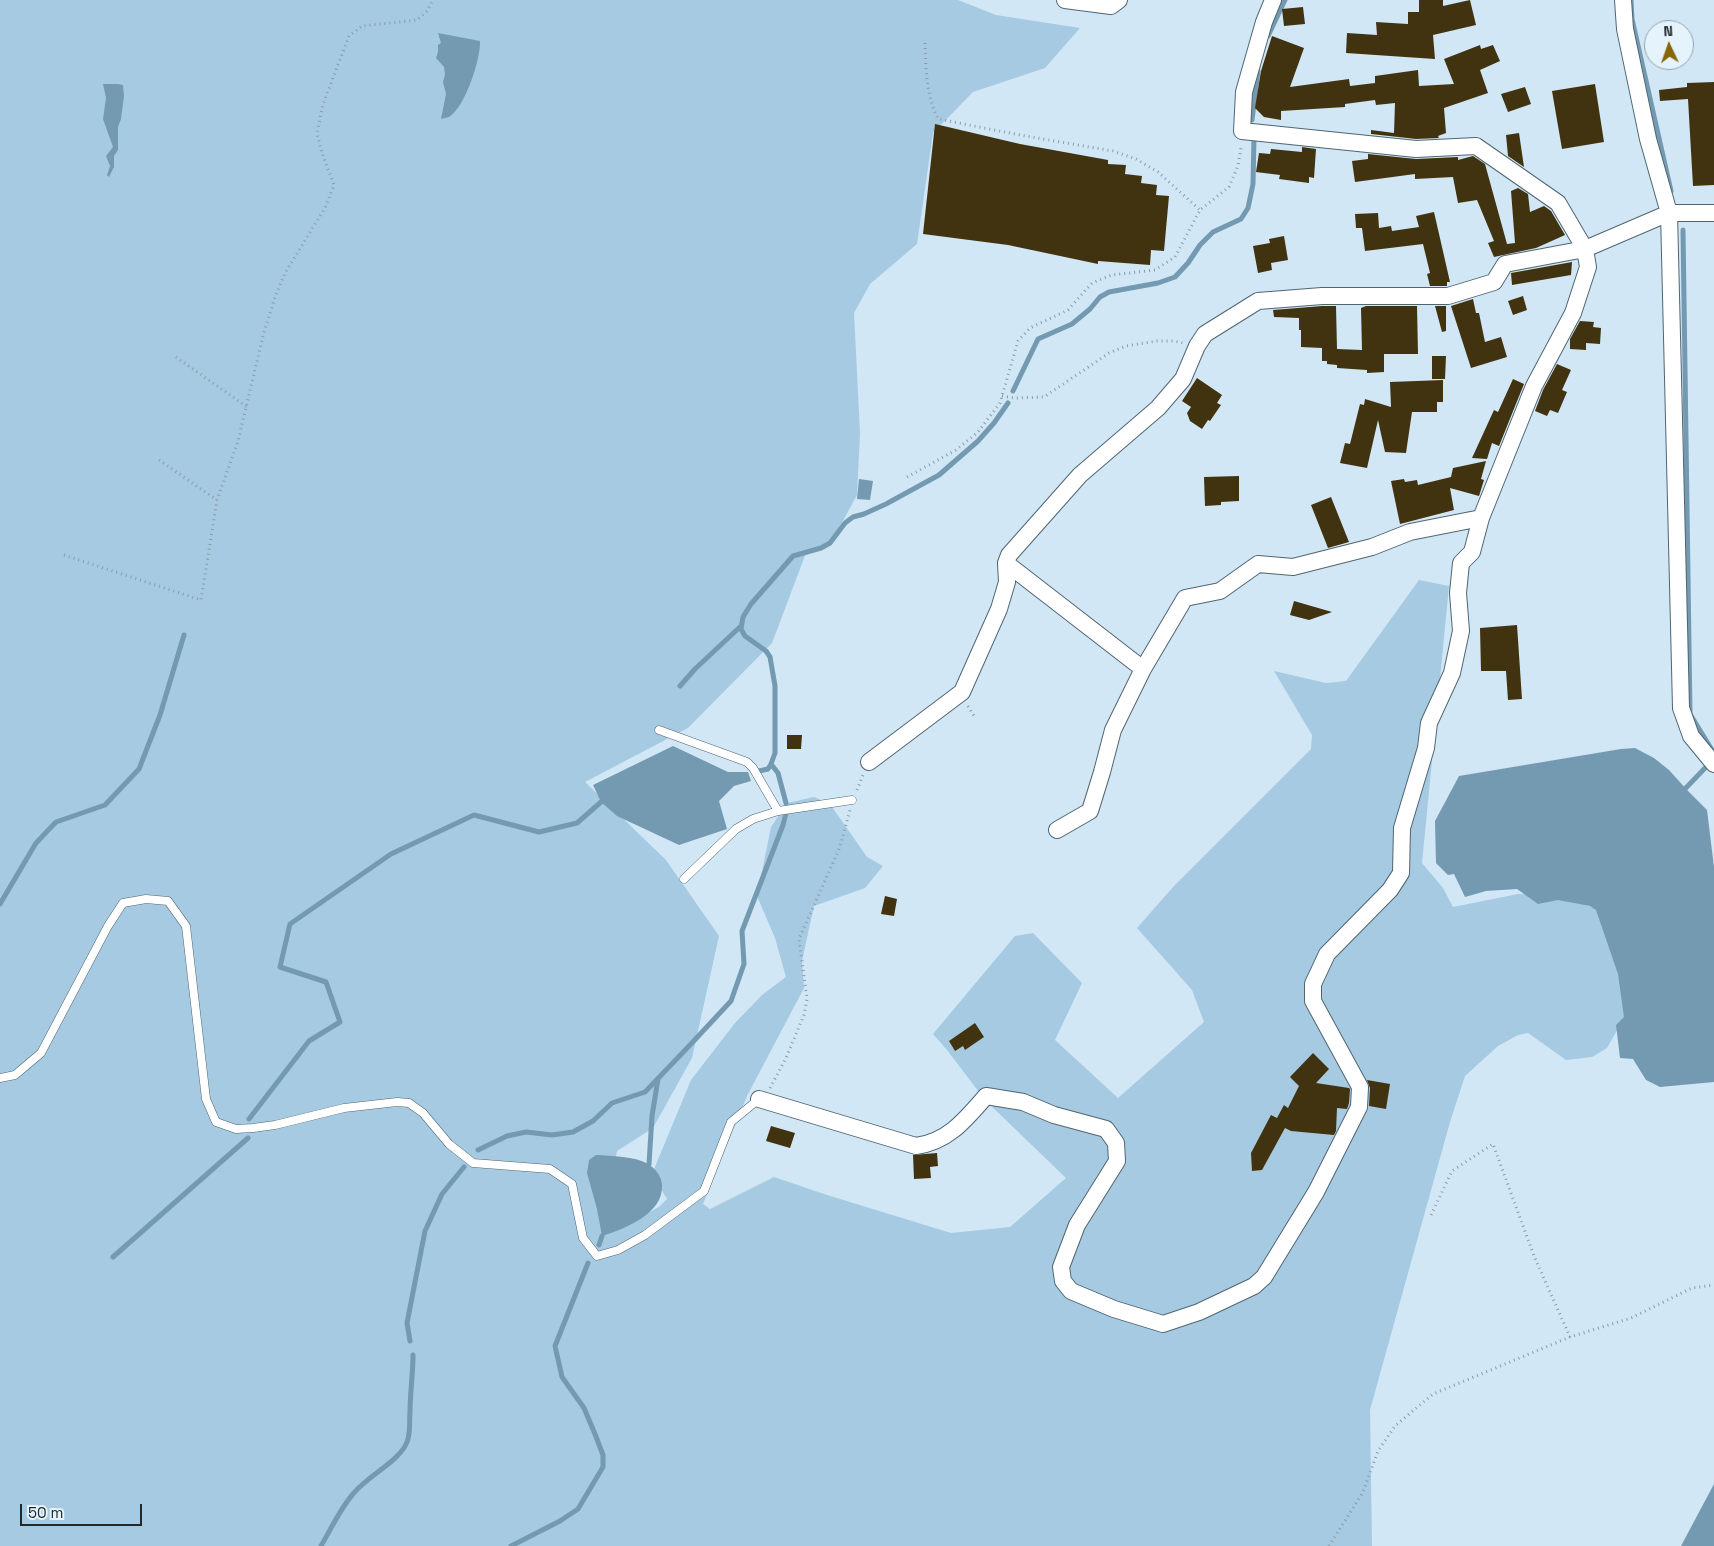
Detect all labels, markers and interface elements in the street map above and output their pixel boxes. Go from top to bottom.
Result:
north arrow [1644,20,1694,70]
text: N [1663,22,1673,40]
scale bar [22,1494,145,1526]
text: 50 m [28,1503,63,1522]

